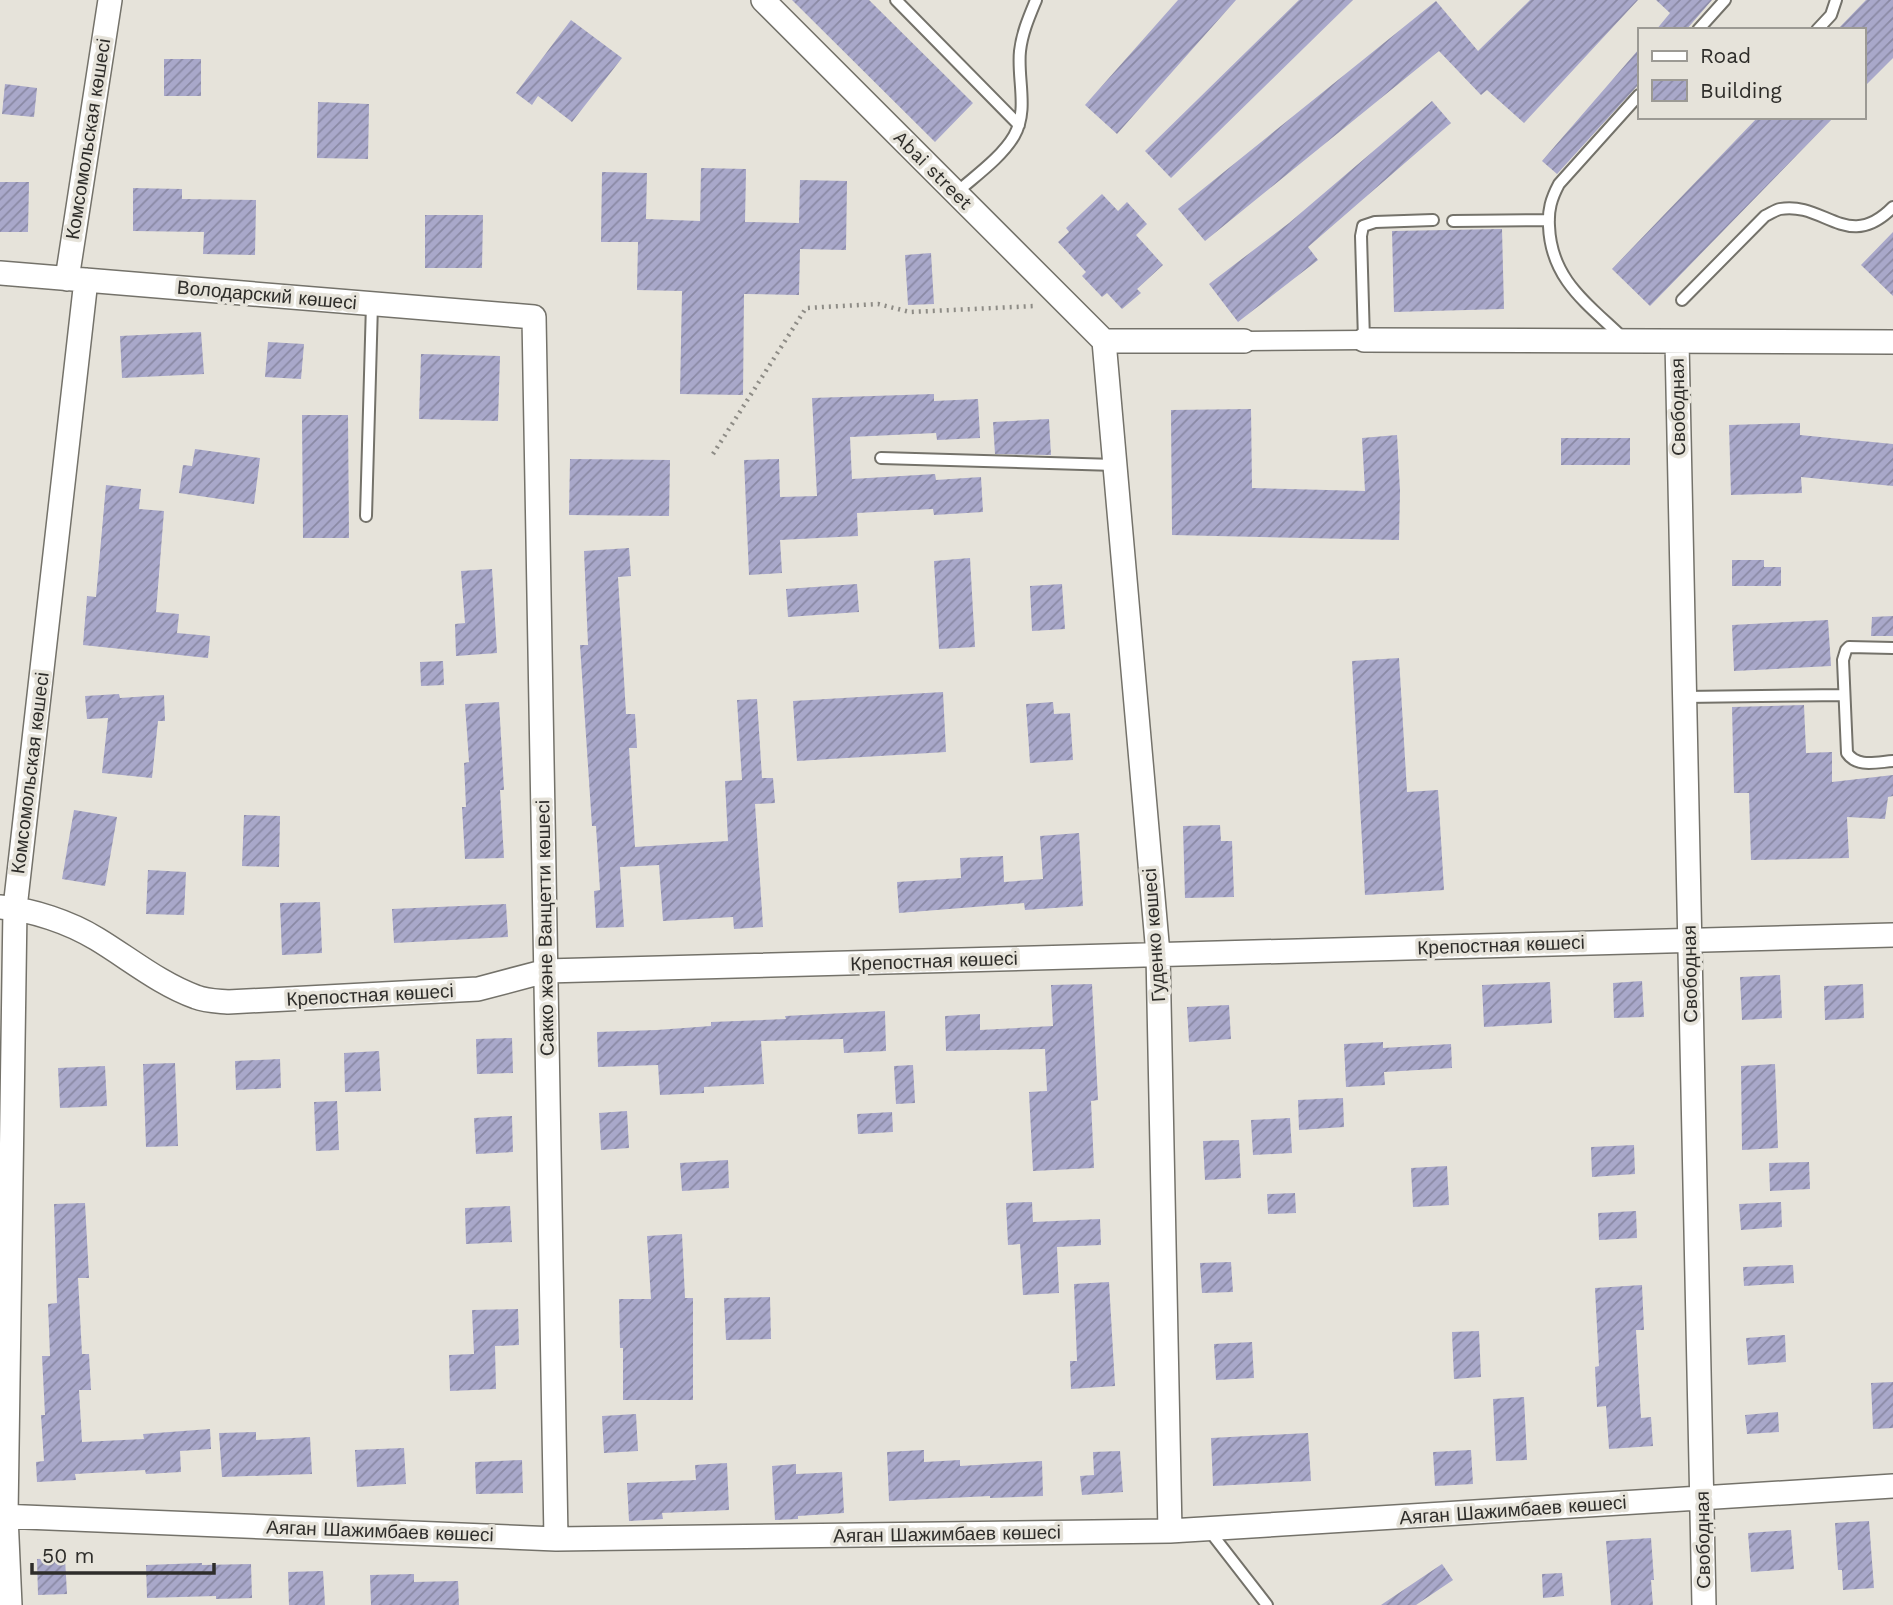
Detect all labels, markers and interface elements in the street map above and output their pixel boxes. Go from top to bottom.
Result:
legend [1638,28,1865,119]
street label: Комсомольская көшесі [61,37,115,241]
text: Road [1700,43,1751,68]
text: Building [1700,78,1782,103]
street label: Abai street [889,126,977,214]
street label: Володарский көшесі [176,276,358,314]
street label: Свободная [1666,358,1690,456]
street label: Комсомольская көшесі [6,671,54,875]
street label: Сакко және Ванцетти көшесі [531,800,559,1056]
street label: Гуденко көшесі [1138,867,1170,1003]
street label: Свободная [1678,925,1702,1023]
street label: Крепостная көшесі [1417,931,1585,959]
street label: Крепостная көшесі [850,947,1018,975]
street label: Крепостная көшесі [286,979,454,1011]
street label: Аяган Шажимбаев көшесі [1399,1491,1627,1529]
street label: Свободная [1691,1491,1715,1589]
street label: Аяган Шажимбаев көшесі [266,1516,494,1546]
street label: Аяган Шажимбаев көшесі [833,1521,1061,1547]
scale bar [32,1532,214,1576]
text: 50 m [42,1543,94,1568]

